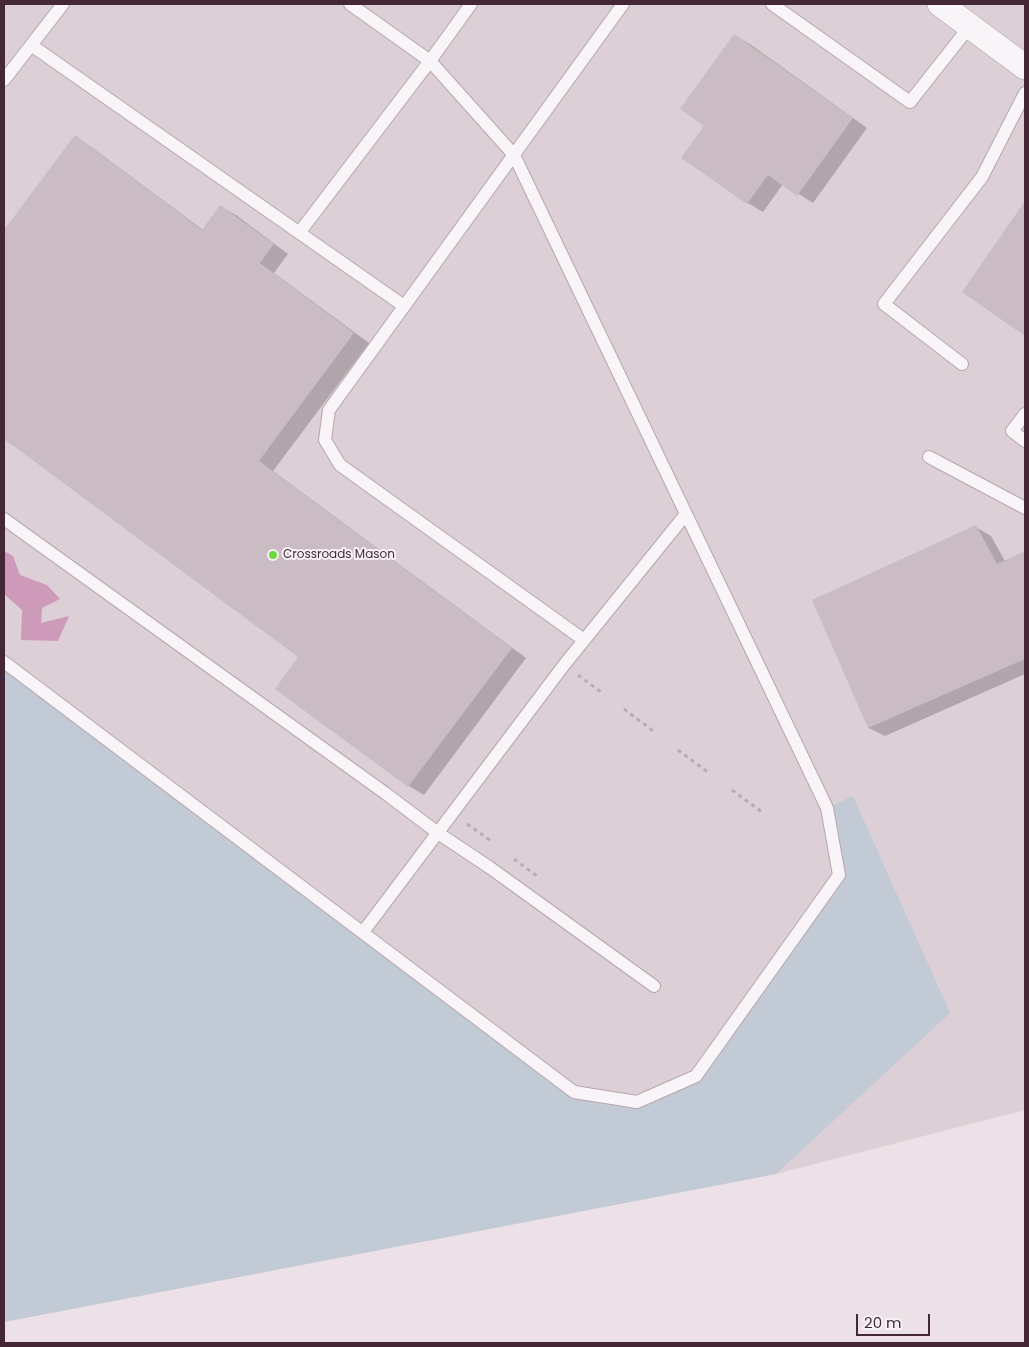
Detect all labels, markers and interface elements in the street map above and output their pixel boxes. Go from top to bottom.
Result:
place label: Crossroads Mason [283,548,395,562]
marker: Crossroads Mason [267,549,279,561]
scale bar [859,1304,933,1336]
text: 20 m [864,1312,902,1333]

